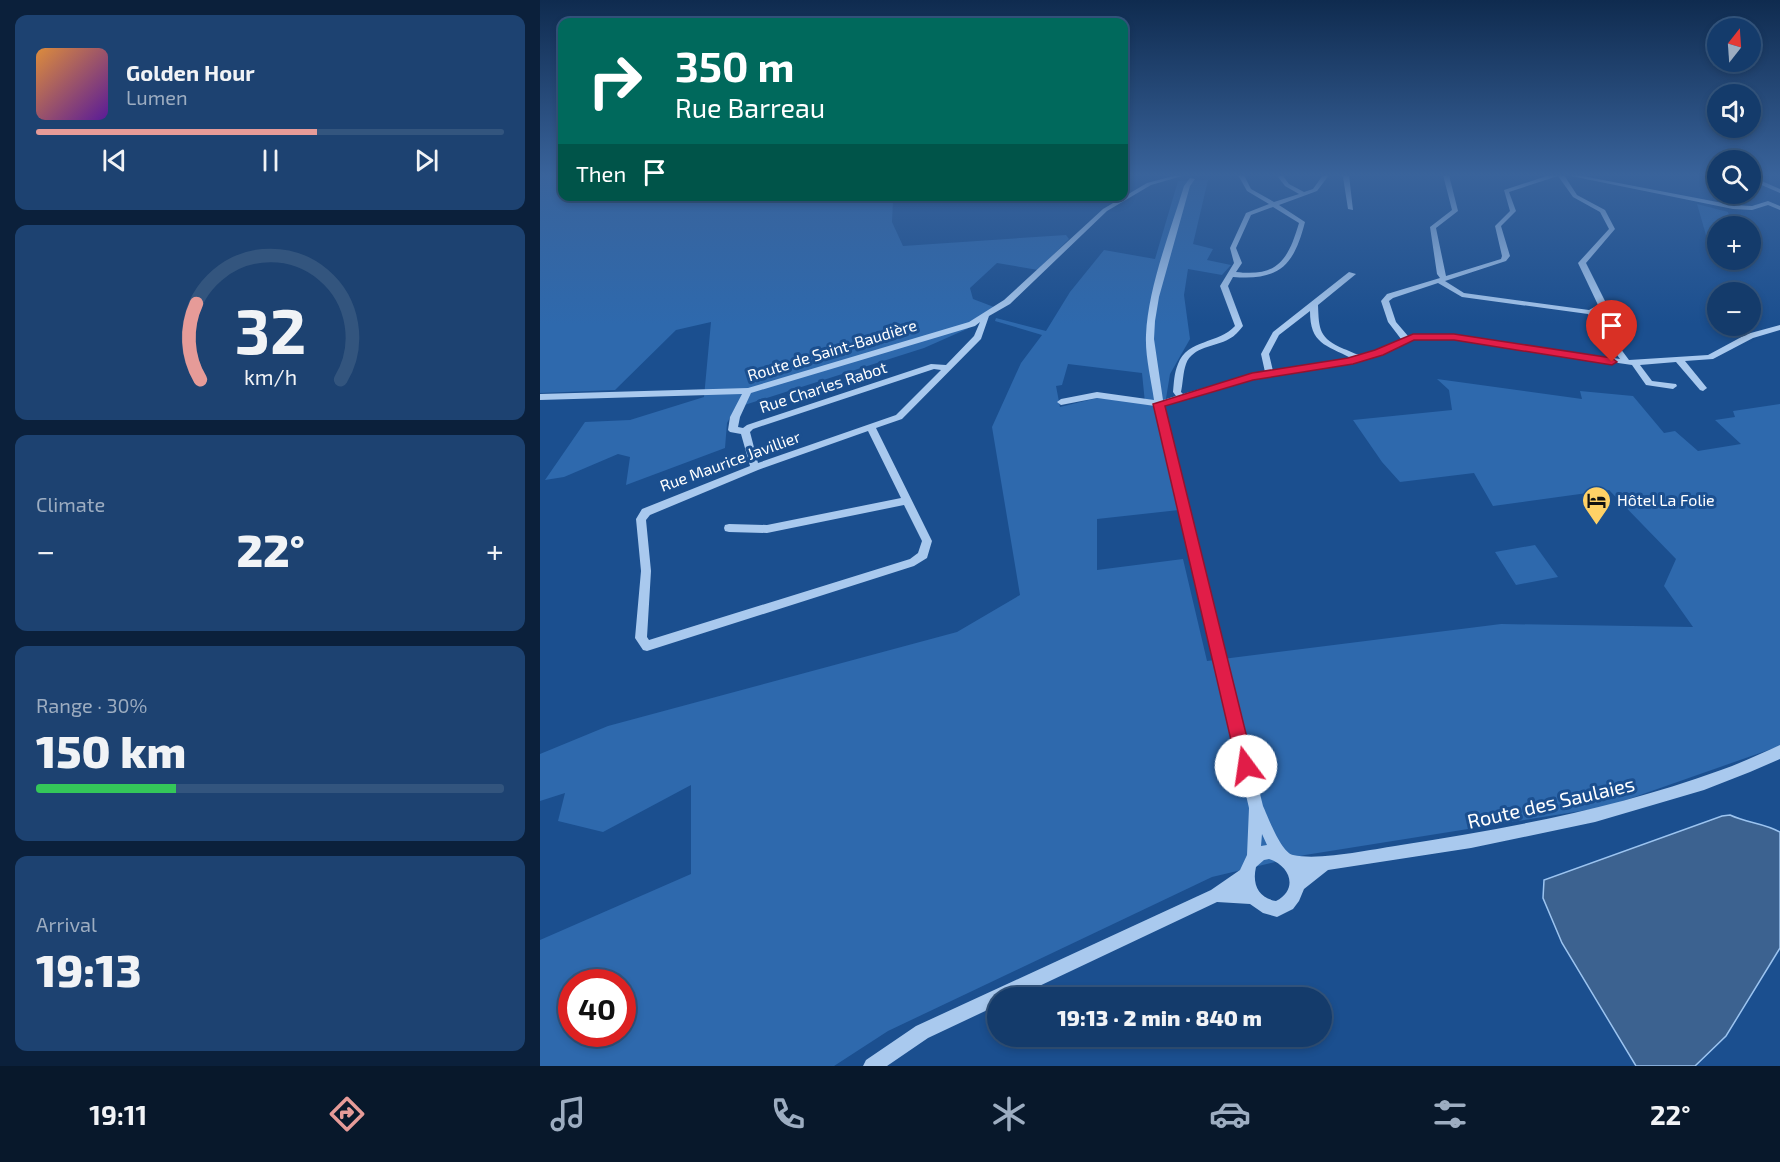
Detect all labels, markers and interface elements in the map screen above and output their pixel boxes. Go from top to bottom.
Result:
north arrow [1707,18,1761,72]
map controls [1707,18,1761,336]
text: 350 m [675,40,795,90]
icon: right [576,42,654,120]
text: Golden Hour [126,59,255,85]
button: sound [1707,84,1761,138]
text: Lumen [126,85,188,109]
text: Rue Barreau [675,91,825,123]
icon: previous [98,144,131,177]
icon: pause [254,144,287,177]
icon: next [410,144,443,177]
button: search [1707,150,1761,204]
icon: arrive [638,156,671,189]
text: Then [576,160,626,186]
button: + [1707,216,1761,270]
button: − [1707,282,1761,336]
text: 32 [234,292,306,367]
pin [1586,300,1637,362]
icon: arrive [1595,309,1628,342]
street label: Route de Saint-Baudière [745,315,919,384]
street label: Rue Charles Rabot [757,357,889,416]
text: km/h [243,364,297,389]
street label: Rue Maurice Javillier [657,426,803,495]
hotel icon: Hôtel La Folie [1580,484,1612,526]
place label: Hôtel La Folie [1617,490,1715,509]
text: Climate [36,492,105,516]
text: 22° [236,522,305,576]
text: − [36,530,55,570]
text: + [486,530,504,570]
text: Range · 30% [36,693,147,717]
text: 150 km [36,723,186,777]
position arrow [1214,734,1278,798]
street label: Route des Saulaies [1465,771,1637,833]
text: Arrival [36,912,97,936]
text: 19:13 [36,942,141,996]
speed limit sign: 40 [558,969,636,1047]
text: 19:13 · 2 min · 840 m [1057,1004,1262,1030]
icon: directions [326,1093,368,1135]
icon: music [547,1093,589,1135]
icon: phone [767,1093,809,1135]
icon: climate [988,1093,1030,1135]
icon: car [1209,1093,1251,1135]
icon: filters [1429,1093,1471,1135]
text: 19:11 [89,1098,147,1130]
text: 22° [1650,1098,1691,1130]

